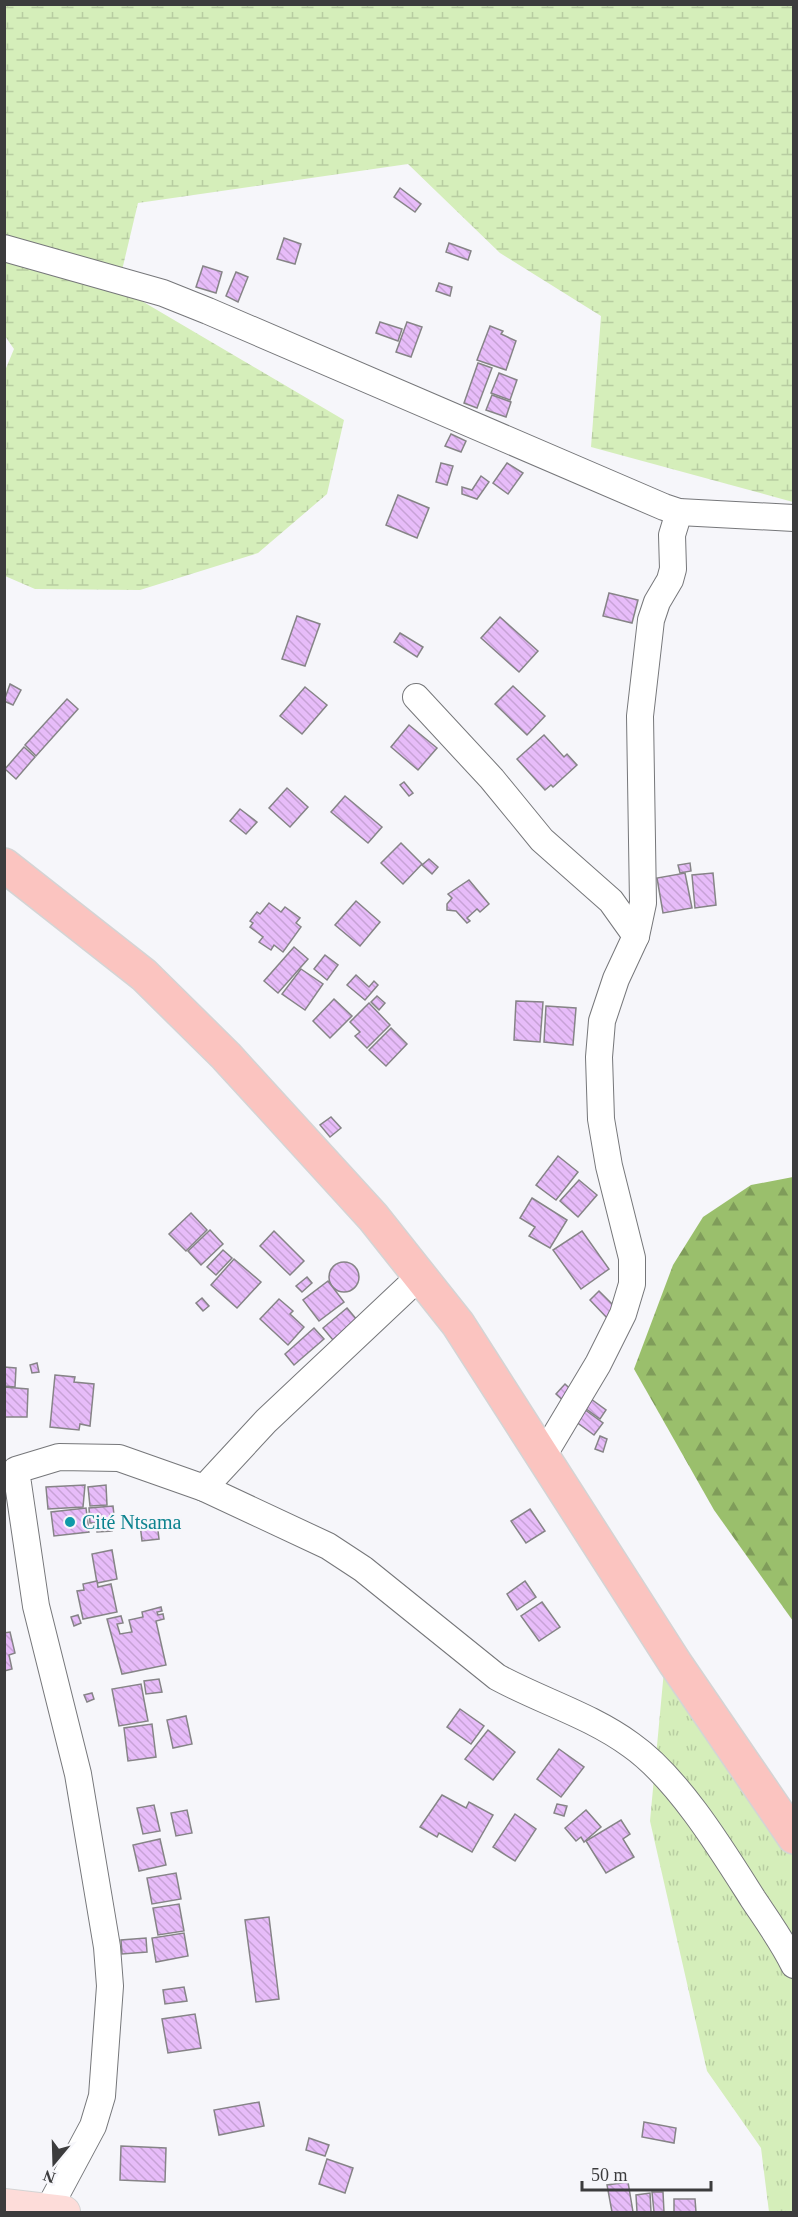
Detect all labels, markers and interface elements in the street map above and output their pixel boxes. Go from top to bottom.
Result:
place label: Cité Ntsama [82,1511,182,1533]
marker: Cité Ntsama [63,1515,77,1529]
north arrow [24,2133,84,2193]
scale bar [582,2154,711,2192]
text: 50 m [591,2165,628,2185]
text: N [41,2167,58,2187]

